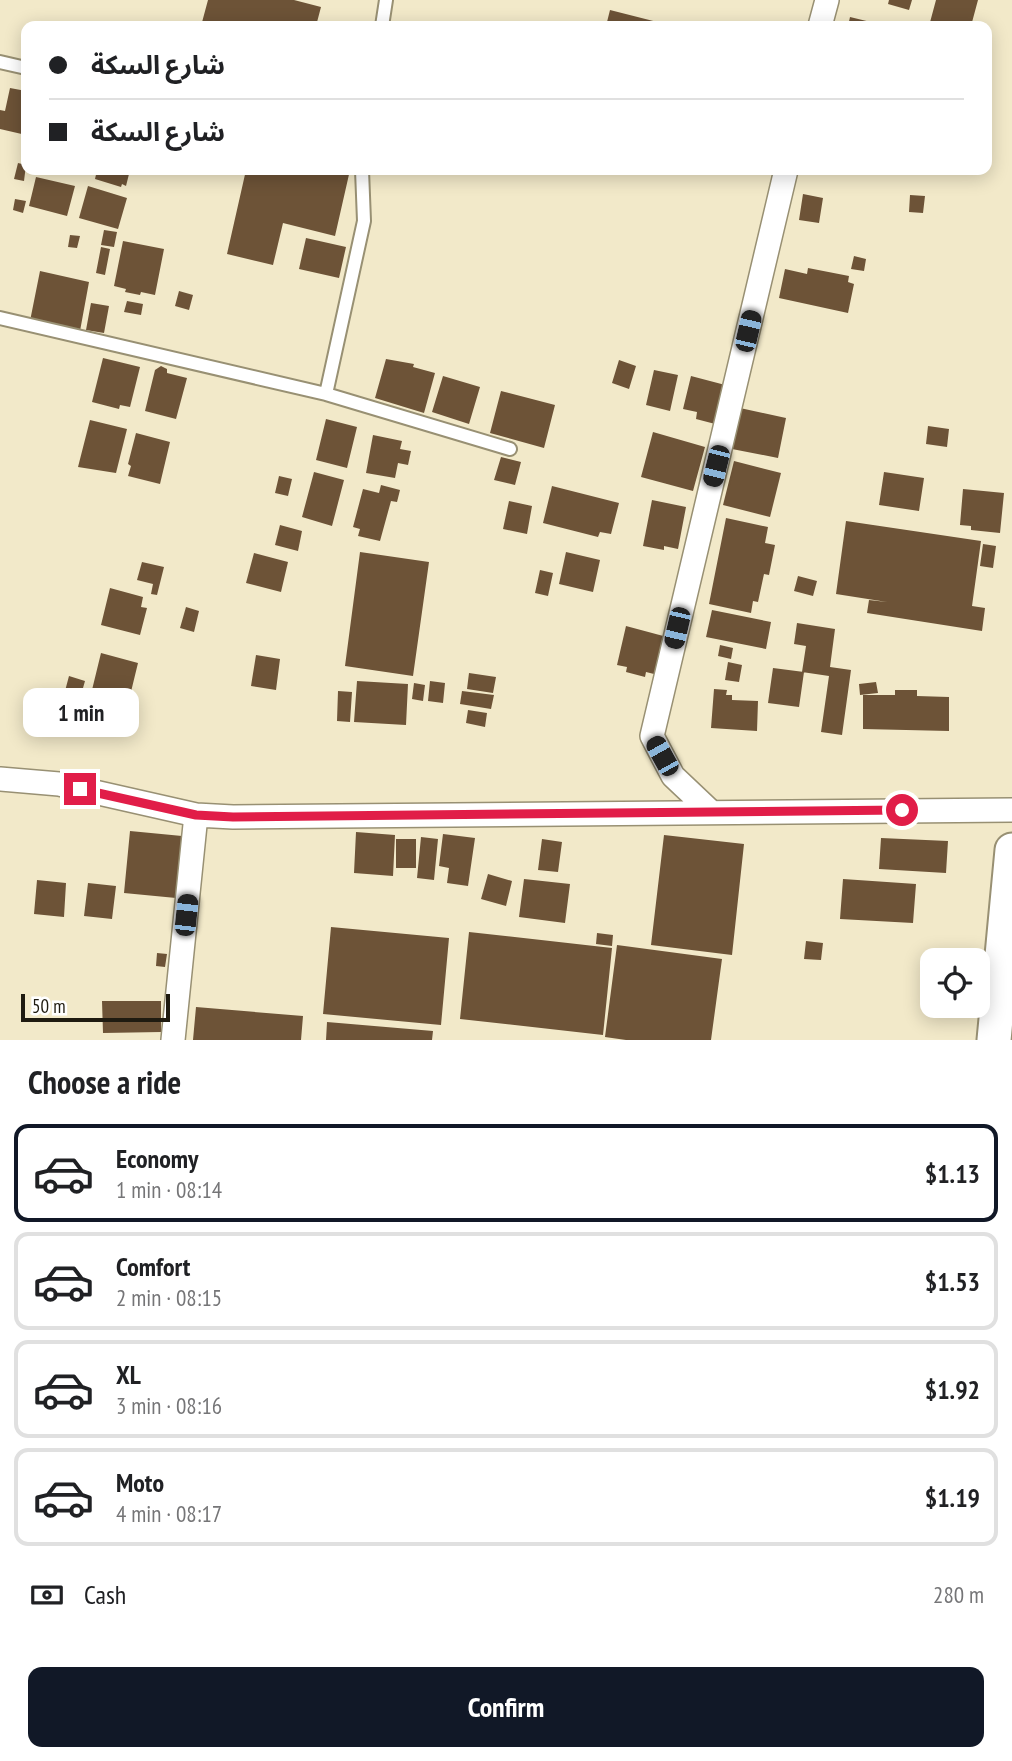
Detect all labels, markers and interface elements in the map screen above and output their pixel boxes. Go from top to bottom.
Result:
text: شارع السكة [91,48,225,81]
text: شارع السكة [91,115,225,148]
car [734,308,763,354]
car [701,443,732,489]
car [663,605,692,651]
callout: 1 min [22,688,138,736]
text: 1 min [58,698,104,727]
car [643,733,682,779]
route end [64,773,96,805]
route start [886,794,918,826]
car [174,893,199,937]
map controls [920,948,990,1018]
button: locate [920,948,990,1018]
scale bar [21,991,170,1023]
text: 50 m [32,994,66,1018]
text: Choose a ride [28,1061,181,1103]
icon: car [32,1142,95,1205]
text: Economy [116,1142,198,1175]
text: $1.13 [925,1157,980,1190]
text: 1 min · 08:14 [116,1175,222,1204]
icon: car [32,1250,95,1313]
text: Comfort [116,1250,190,1283]
text: $1.53 [925,1265,980,1298]
text: 2 min · 08:15 [116,1283,222,1312]
icon: car [32,1358,95,1421]
text: XL [116,1358,141,1391]
text: $1.92 [925,1373,980,1406]
text: 3 min · 08:16 [116,1391,222,1420]
icon: car [32,1466,95,1529]
text: Moto [116,1466,164,1499]
text: $1.19 [925,1481,980,1514]
text: 4 min · 08:17 [116,1499,222,1528]
icon: cash [28,1576,66,1614]
text: Cash [84,1578,126,1611]
text: 280 m [933,1580,984,1609]
button: Confirm [28,1667,984,1747]

